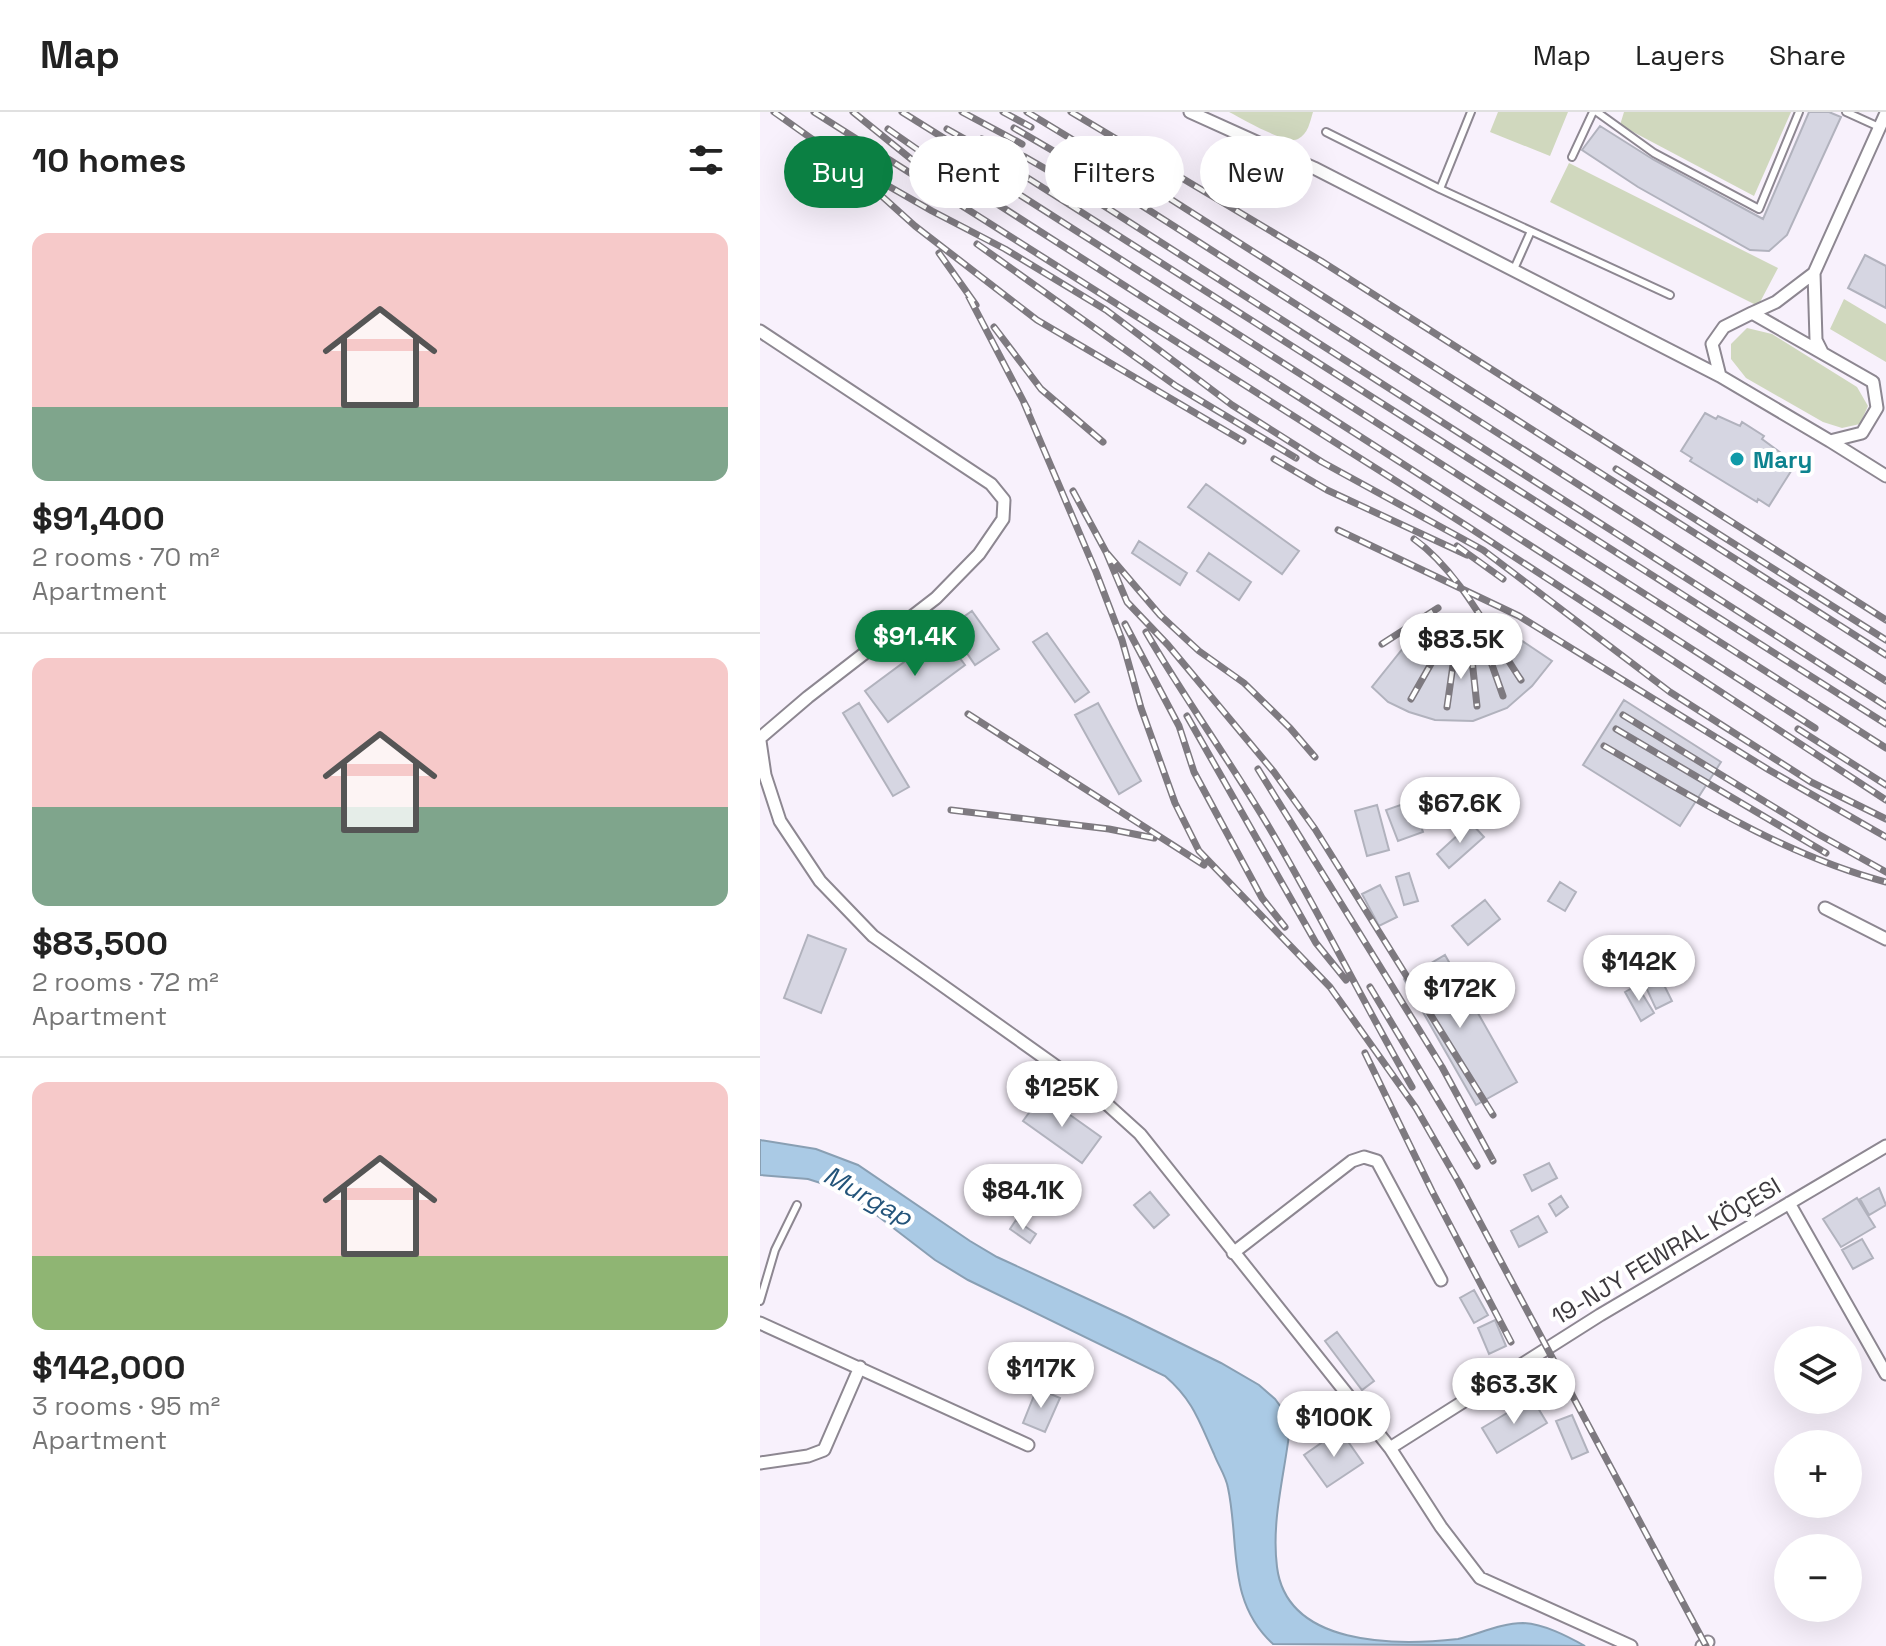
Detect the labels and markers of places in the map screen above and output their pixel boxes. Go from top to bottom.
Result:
place label: Mary [1753,444,1812,475]
marker: Mary [1728,450,1746,468]
pin: $91.4K [850,610,980,678]
pin: $83.5K [1396,613,1526,681]
pin: $67.6K [1395,777,1525,845]
pin: $142K [1583,935,1695,1003]
pin: $172K [1404,962,1516,1030]
pin: $125K [1006,1061,1118,1129]
pin: $84.1K [958,1164,1088,1232]
pin: $117K [985,1342,1097,1410]
pin: $63.3K [1449,1358,1579,1426]
pin: $100K [1278,1391,1390,1459]

